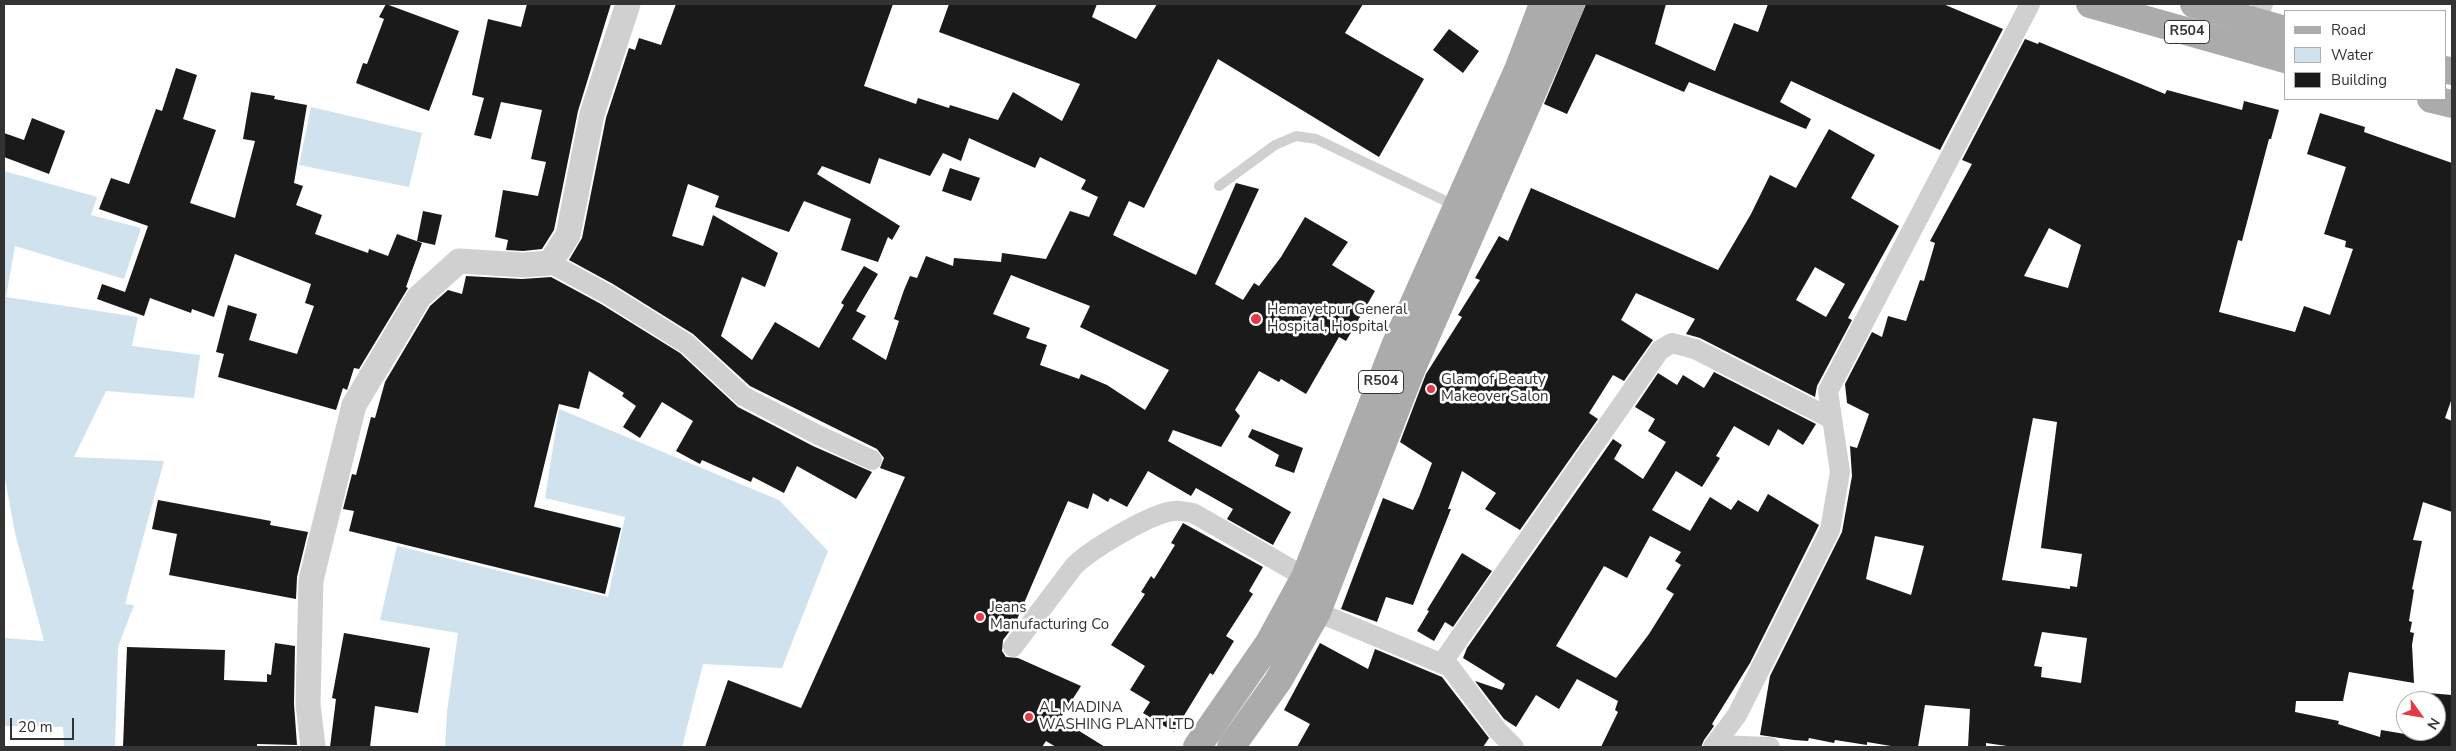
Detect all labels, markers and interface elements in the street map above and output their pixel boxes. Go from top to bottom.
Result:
legend [2284,10,2446,100]
text: Road [2331,20,2366,40]
road number: R504 [2164,21,2210,44]
text: Water [2331,45,2373,65]
text: Building [2331,70,2387,90]
place label: Hemayetpur General Hospital, Hospital [1267,301,1407,336]
marker: Hemayetpur General Hospital, Hospital [1249,312,1263,326]
road number: R504 [1358,371,1404,394]
place label: Glam of Beauty Makeover Salon [1441,371,1549,406]
marker: Glam of Beauty Makeover Salon [1425,383,1437,395]
place label: Jeans Manufacturing Co [990,599,1109,634]
marker: Jeans Manufacturing Co [974,611,986,623]
north arrow [2396,691,2446,741]
place label: AL MADINA WASHING PLANT LTD [1039,699,1195,734]
scale bar [12,708,76,740]
marker: AL MADINA WASHING PLANT LTD [1023,711,1035,723]
text: N [2422,714,2444,733]
text: 20 m [18,717,53,737]

